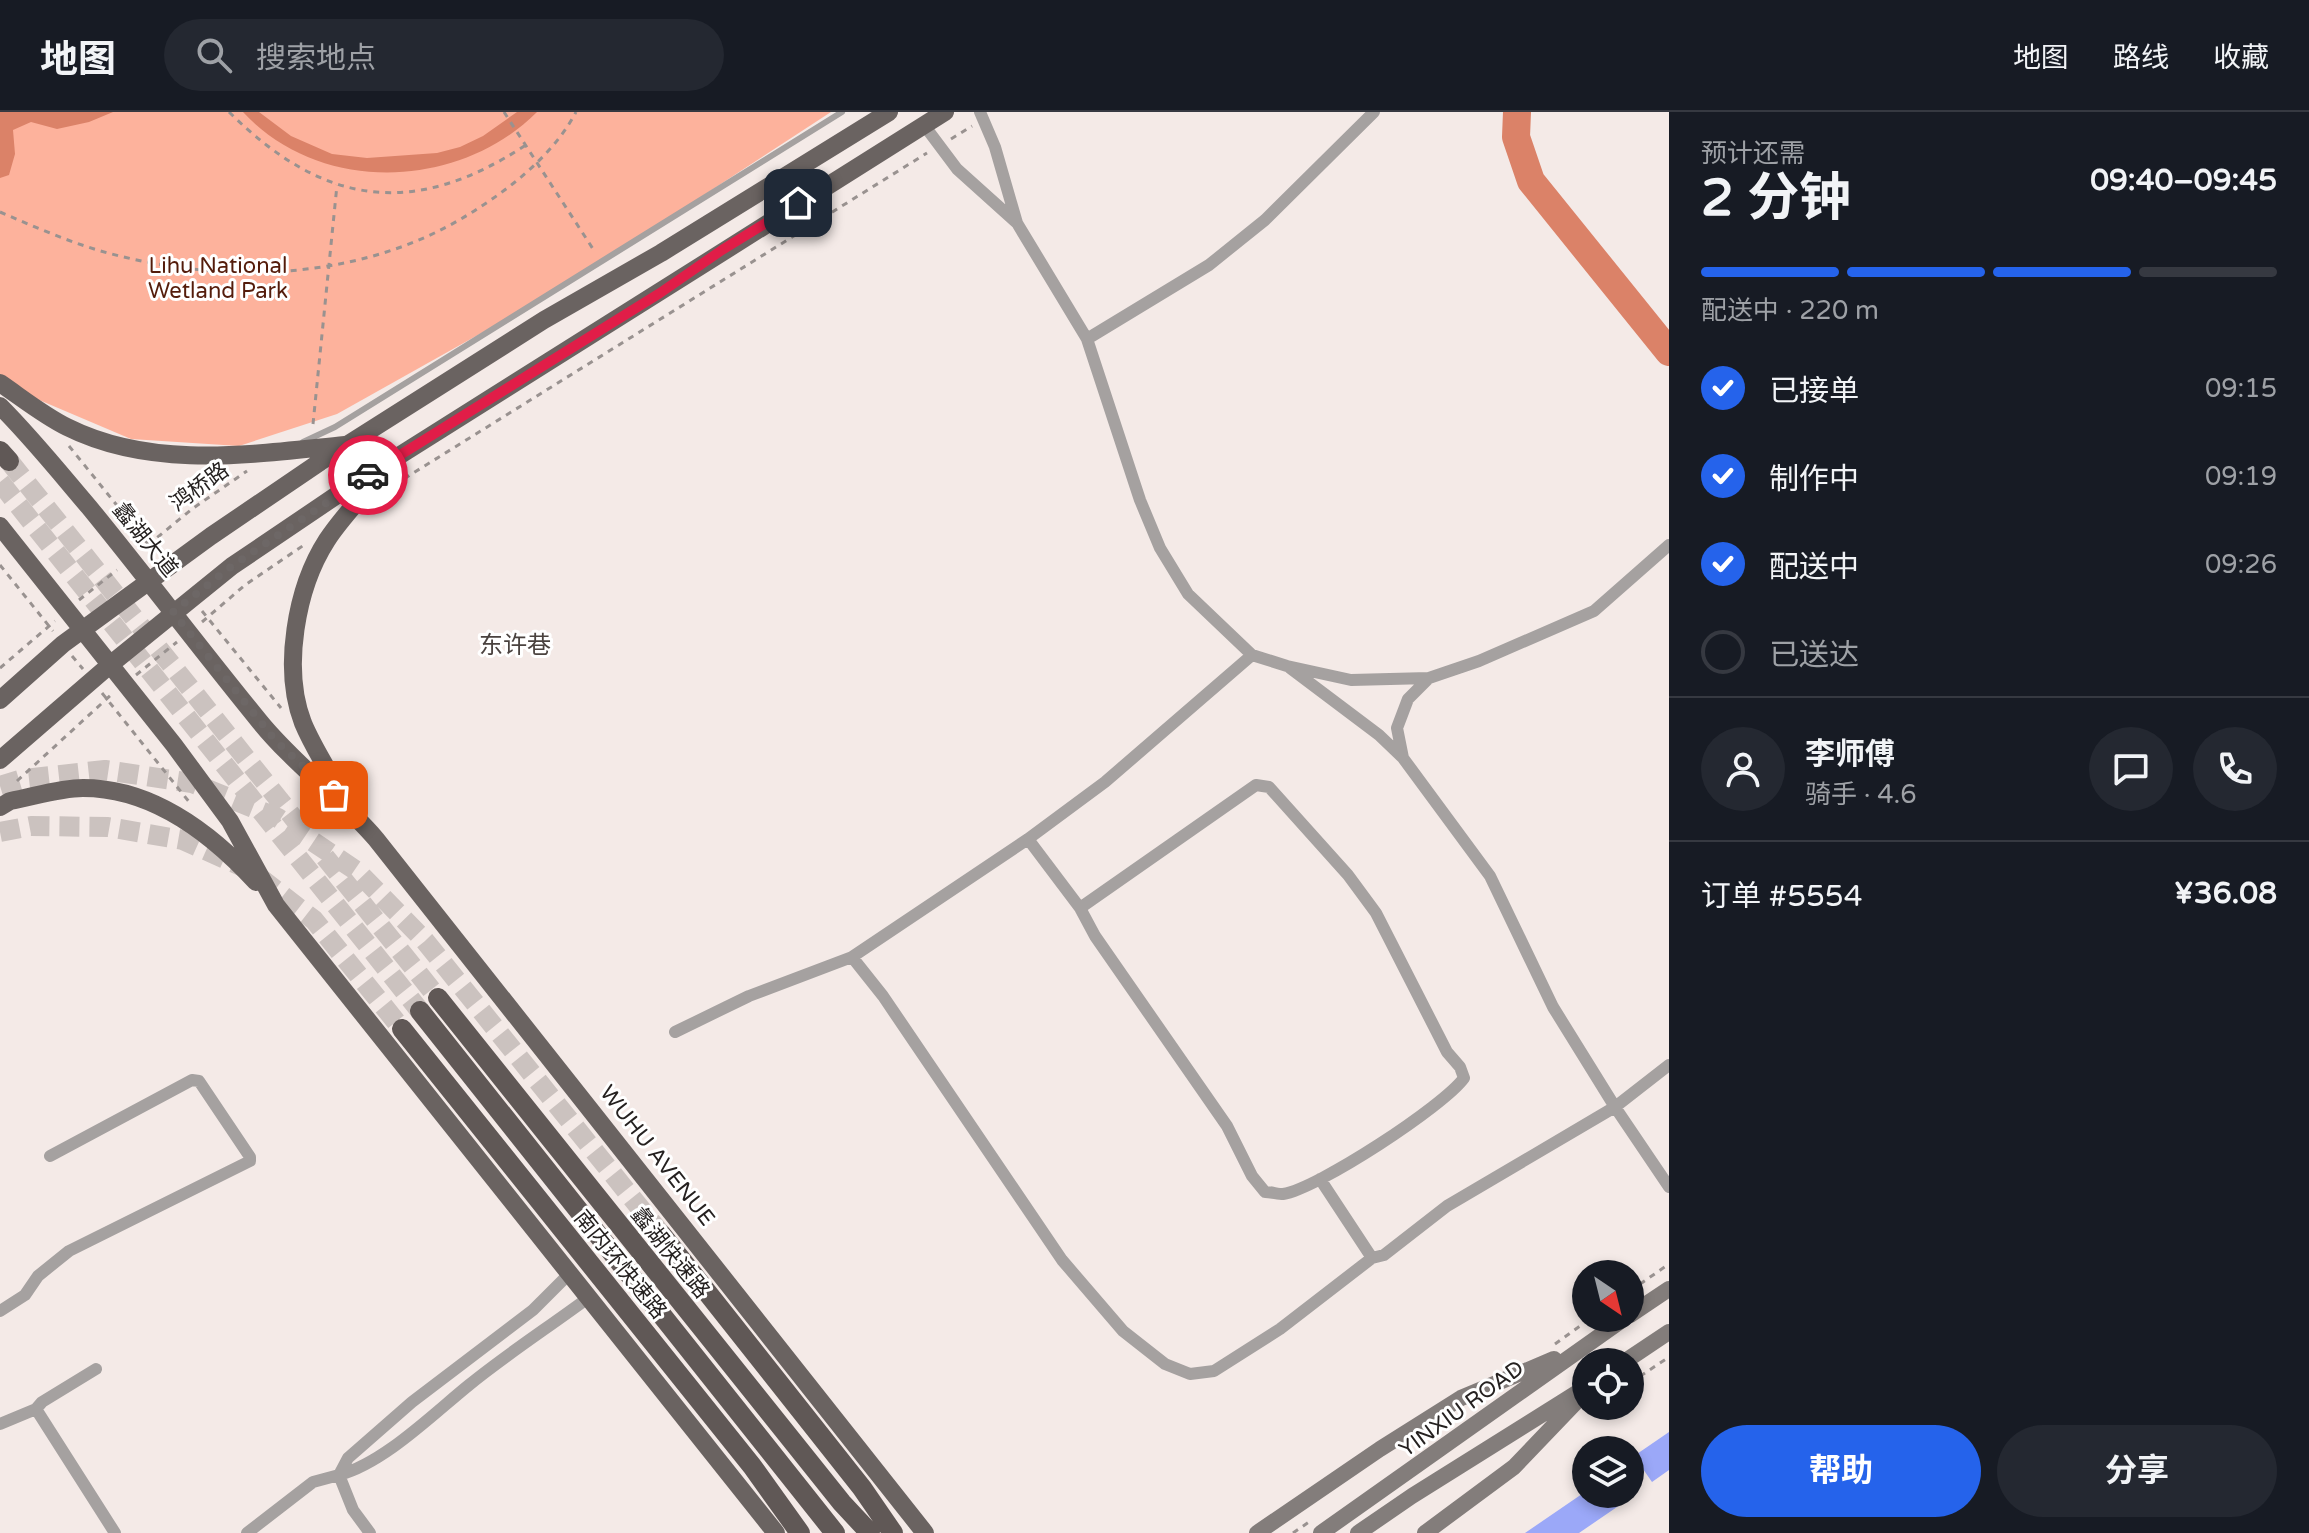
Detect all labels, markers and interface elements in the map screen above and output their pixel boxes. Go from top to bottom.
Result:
search box [164,19,724,91]
icon: search [192,33,236,77]
text: 地图 [40,37,116,83]
text: 搜索地点 [256,40,376,77]
text: 地图 [2013,41,2069,75]
text: 路线 [2113,41,2169,75]
text: 收藏 [2213,41,2269,75]
text: 预计还需 [1701,138,1805,169]
text: 09:40–09:45 [2090,162,2277,199]
text: 2 分钟 [1701,167,1851,230]
pin [764,169,832,237]
icon: home [776,181,820,225]
park label: Lihu National Wetland Park [148,253,288,304]
text: 配送中 · 220 m [1701,295,1879,326]
icon: check [1701,366,1745,410]
text: 已接单 [1769,373,1859,410]
text: 09:15 [2205,373,2277,404]
courier [328,435,408,515]
icon: car [346,453,390,497]
icon: check [1701,454,1745,498]
street label: 鸿桥路 [165,457,234,517]
text: 制作中 [1769,461,1859,498]
text: 09:19 [2205,461,2277,492]
street label: 蠡湖大道 [107,497,183,582]
icon: check [1701,542,1745,586]
text: 配送中 [1769,549,1859,586]
text: 09:26 [2205,549,2277,580]
district label: 东许巷 [479,631,551,660]
text: 已送达 [1769,637,1859,674]
button: person [1701,727,1785,811]
button: chat [2089,727,2173,811]
button: phone [2193,727,2277,811]
text: 李师傅 [1805,736,1895,773]
pin [300,761,368,829]
icon: bag [312,773,356,817]
text: 骑手 · 4.6 [1805,779,1917,810]
text: ¥36.08 [2174,875,2277,912]
text: 订单 #5554 [1701,878,1863,915]
street label: WUHU AVENUE [594,1080,720,1231]
street label: 蠡湖快速路 [626,1202,715,1304]
street label: 南内环快速路 [569,1205,672,1324]
north arrow [1572,1260,1644,1332]
map controls [1572,1260,1644,1508]
button: locate [1572,1348,1644,1420]
street label: YINXIU ROAD [1394,1355,1529,1463]
button: 帮助 [1701,1425,1981,1517]
button: 分享 [1997,1425,2277,1517]
button: layers [1572,1436,1644,1508]

